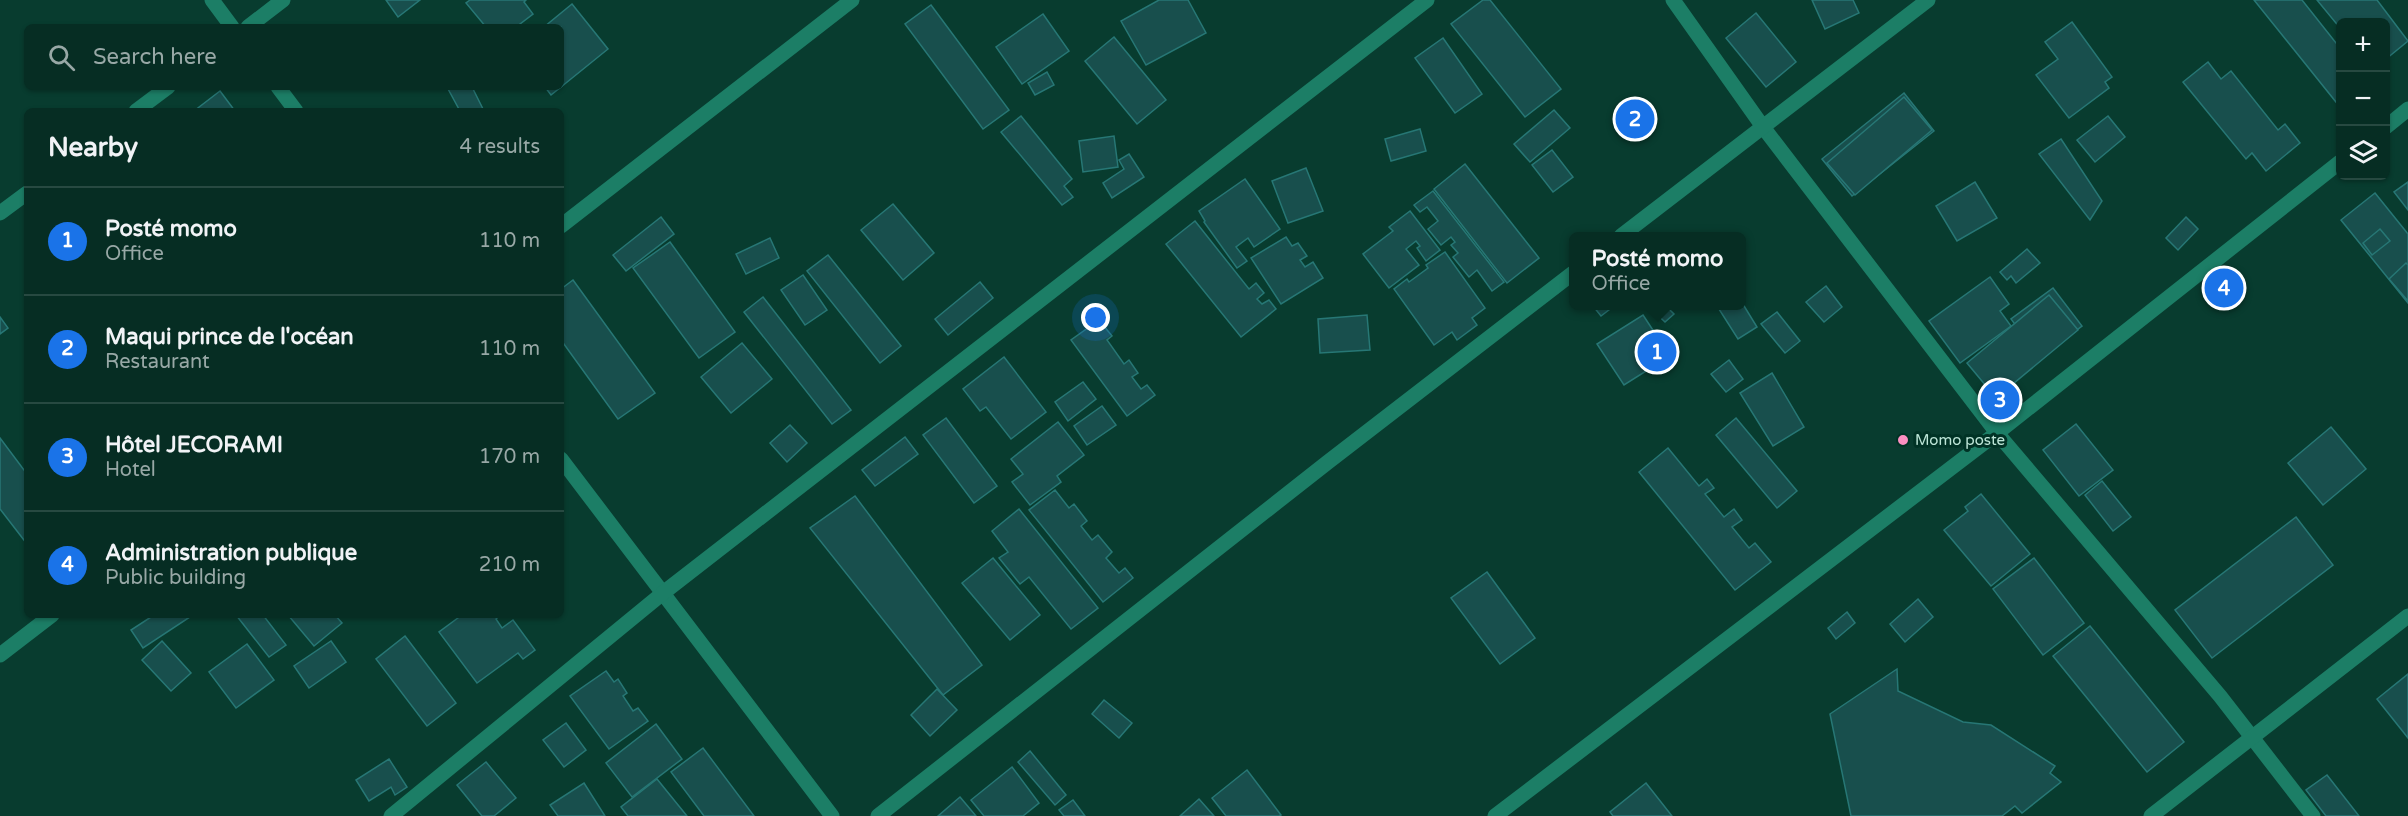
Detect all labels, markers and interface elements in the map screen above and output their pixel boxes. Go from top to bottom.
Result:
map controls [2336,18,2390,180]
button: + [2336,18,2390,72]
search box [24,24,564,90]
icon: search [45,41,78,74]
text: Search here [93,44,217,70]
button: − [2336,72,2390,126]
pin: 2 [1616,96,1654,142]
button: layers [2336,126,2390,180]
text: Nearby [48,132,138,163]
text: 4 results [460,135,540,159]
text: Posté momo [105,216,237,242]
text: 1 [61,229,74,253]
text: 110 m [479,229,540,253]
popup [1569,232,1746,310]
text: Office [105,242,164,266]
text: Posté momo [1592,246,1723,272]
pin: 4 [2204,266,2244,310]
text: Office [1592,272,1650,296]
your location [1081,303,1110,332]
text: Maqui prince de l'océan [105,324,354,350]
pin: 1 [1638,330,1676,374]
text: 2 [61,337,74,361]
text: 110 m [479,337,540,361]
text: Restaurant [105,350,210,374]
pin: 3 [1980,378,2020,422]
place label: Momo poste [1915,431,2005,449]
text: Hôtel JECORAMI [105,432,283,458]
marker: Momo poste [1896,433,1910,447]
text: 3 [61,445,74,469]
text: 170 m [479,445,540,469]
text: Hotel [105,458,156,482]
text: Administration publique [105,540,357,566]
text: 4 [61,553,74,577]
text: 210 m [479,553,540,577]
text: Public building [105,566,246,590]

